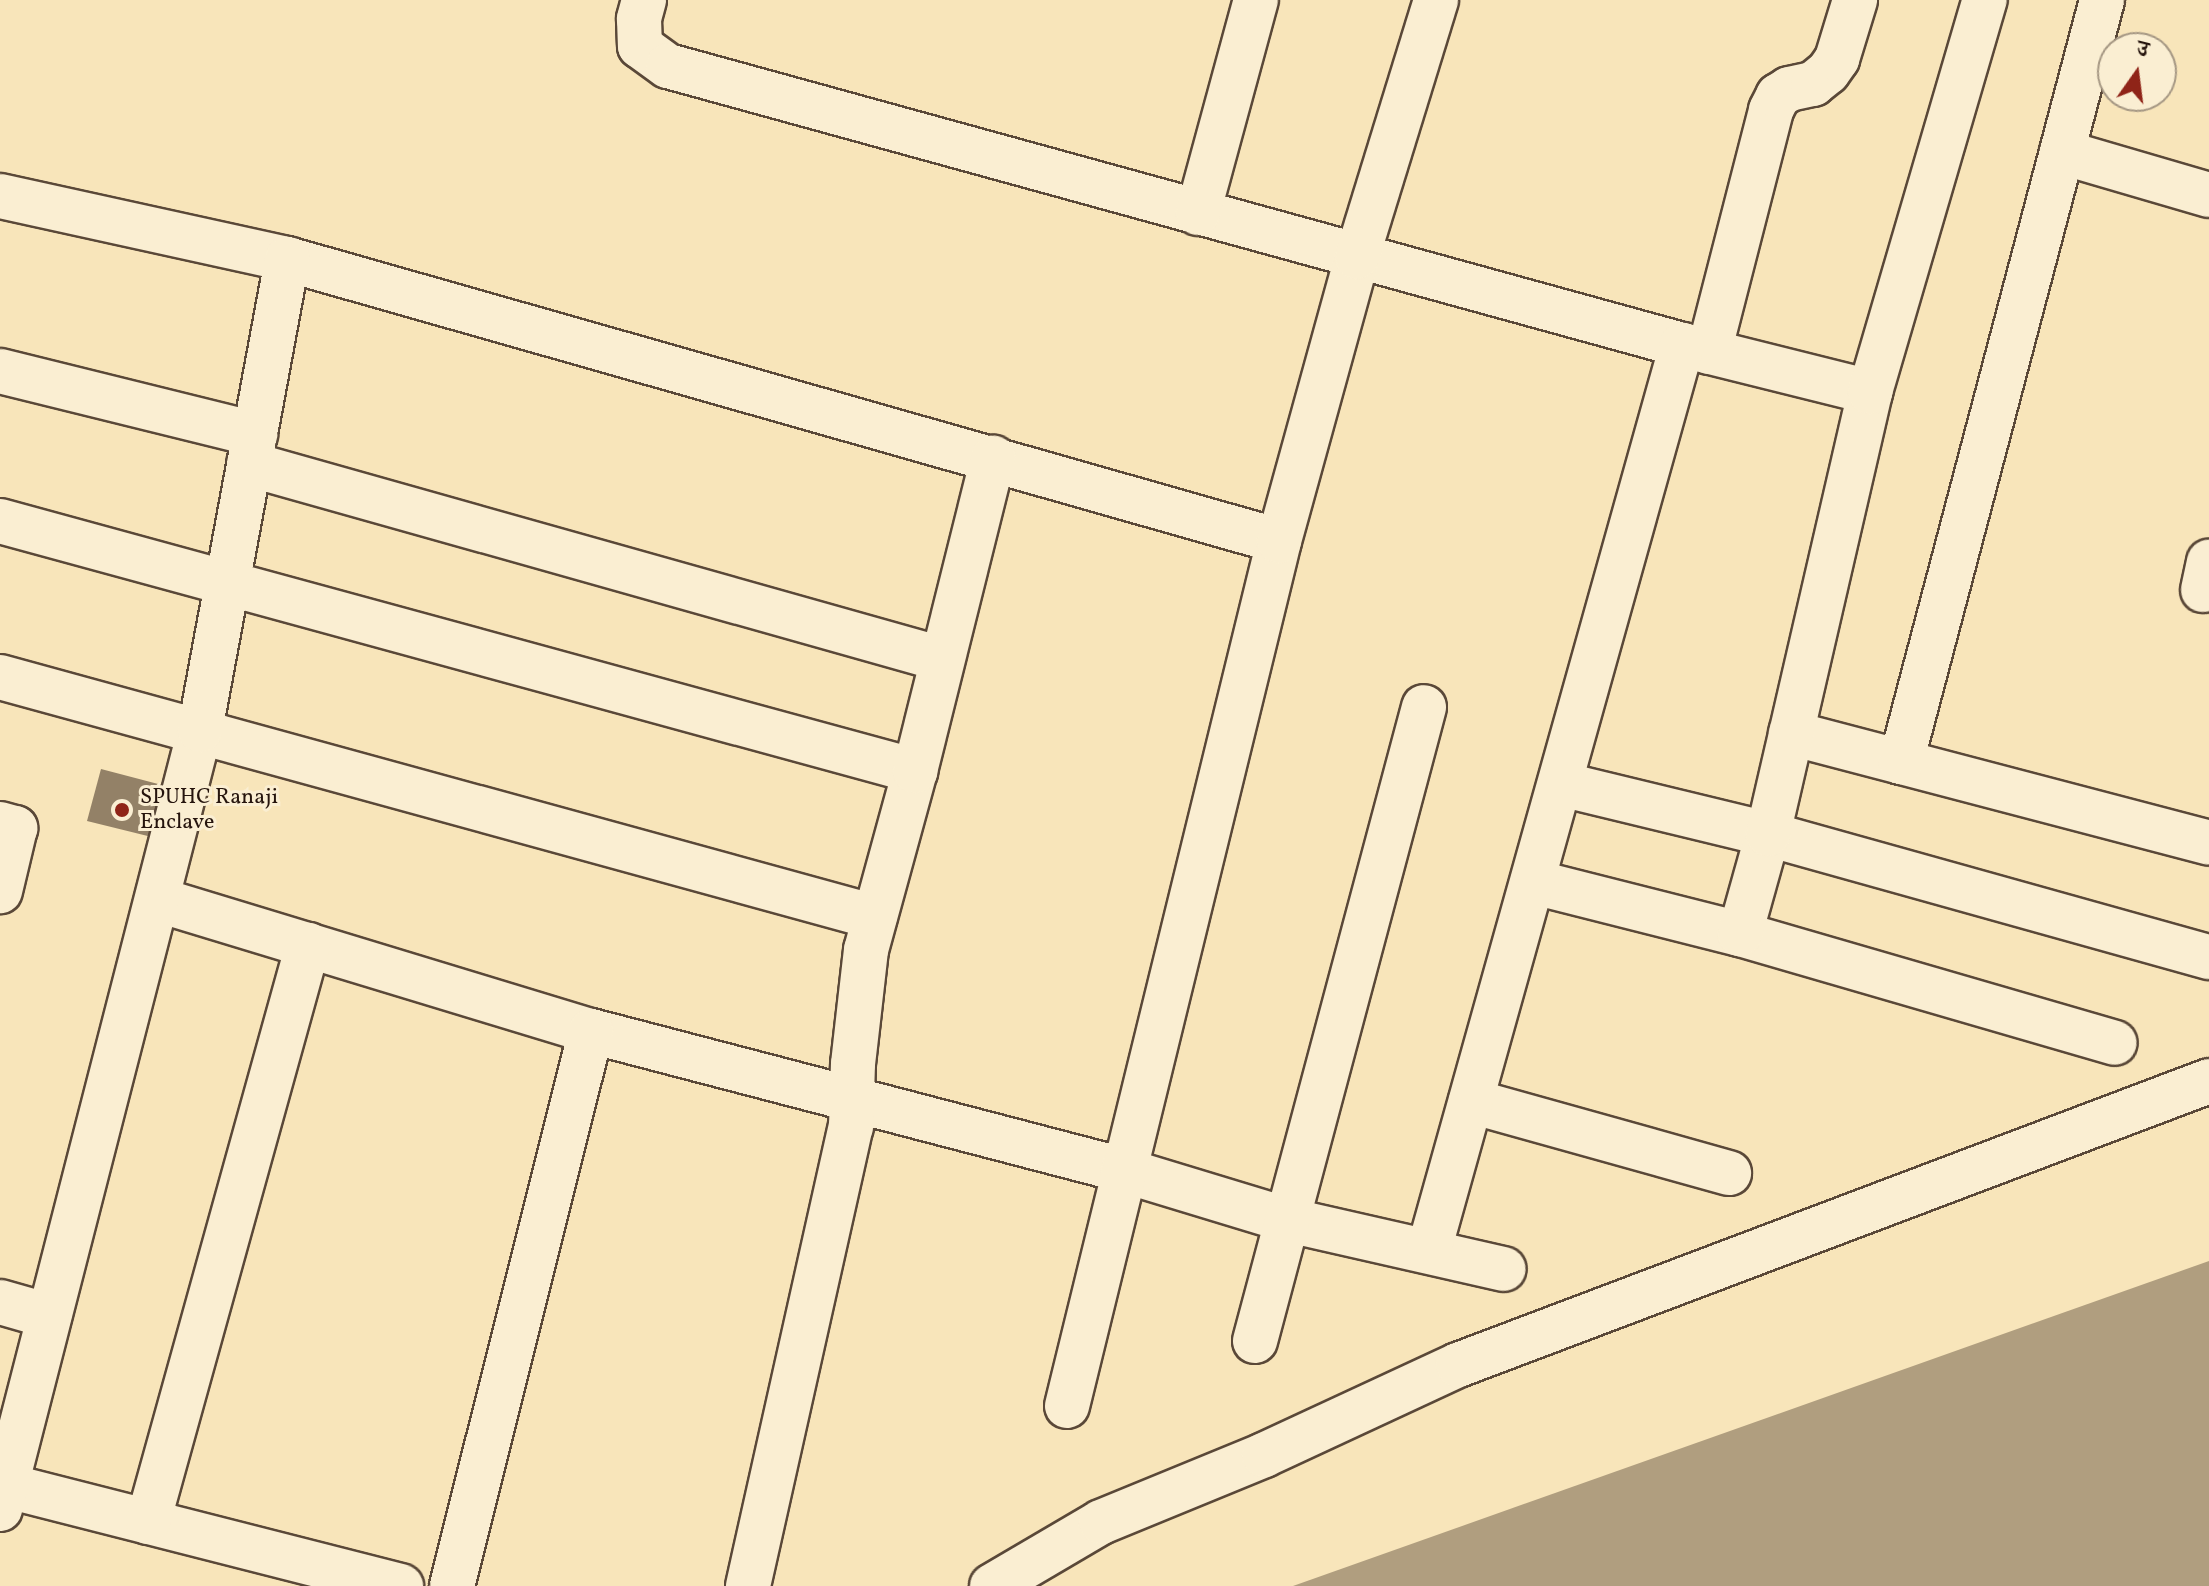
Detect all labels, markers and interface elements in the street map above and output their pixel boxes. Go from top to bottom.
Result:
north arrow [2097,32,2177,112]
text: उ [2133,34,2152,67]
place label: SPUHC Ranaji Enclave [140,784,278,836]
marker: SPUHC Ranaji Enclave [111,799,133,821]

